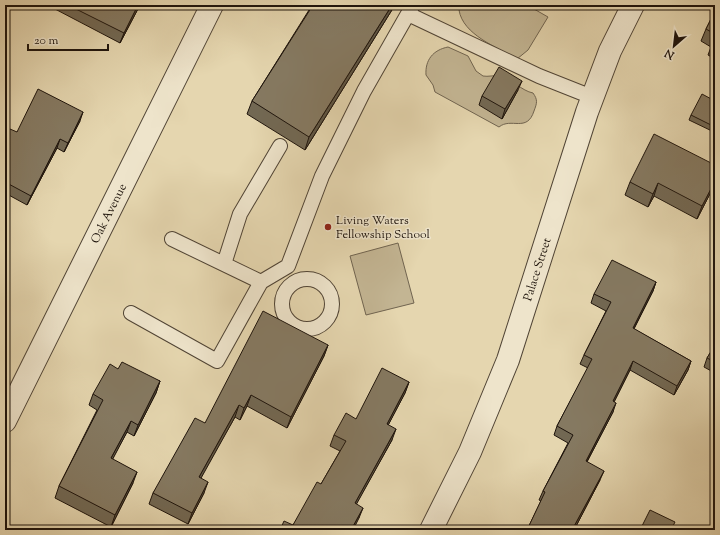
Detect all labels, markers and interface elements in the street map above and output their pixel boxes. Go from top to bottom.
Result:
scale bar [28,26,108,52]
north arrow [654,26,694,66]
text: 20 m [34,32,59,50]
text: N [662,45,678,64]
street label: Oak Avenue [87,180,132,247]
place label: Living Waters Fellowship School [336,212,431,244]
marker: Living Waters Fellowship School [323,222,333,232]
street label: Palace Street [519,236,556,303]

